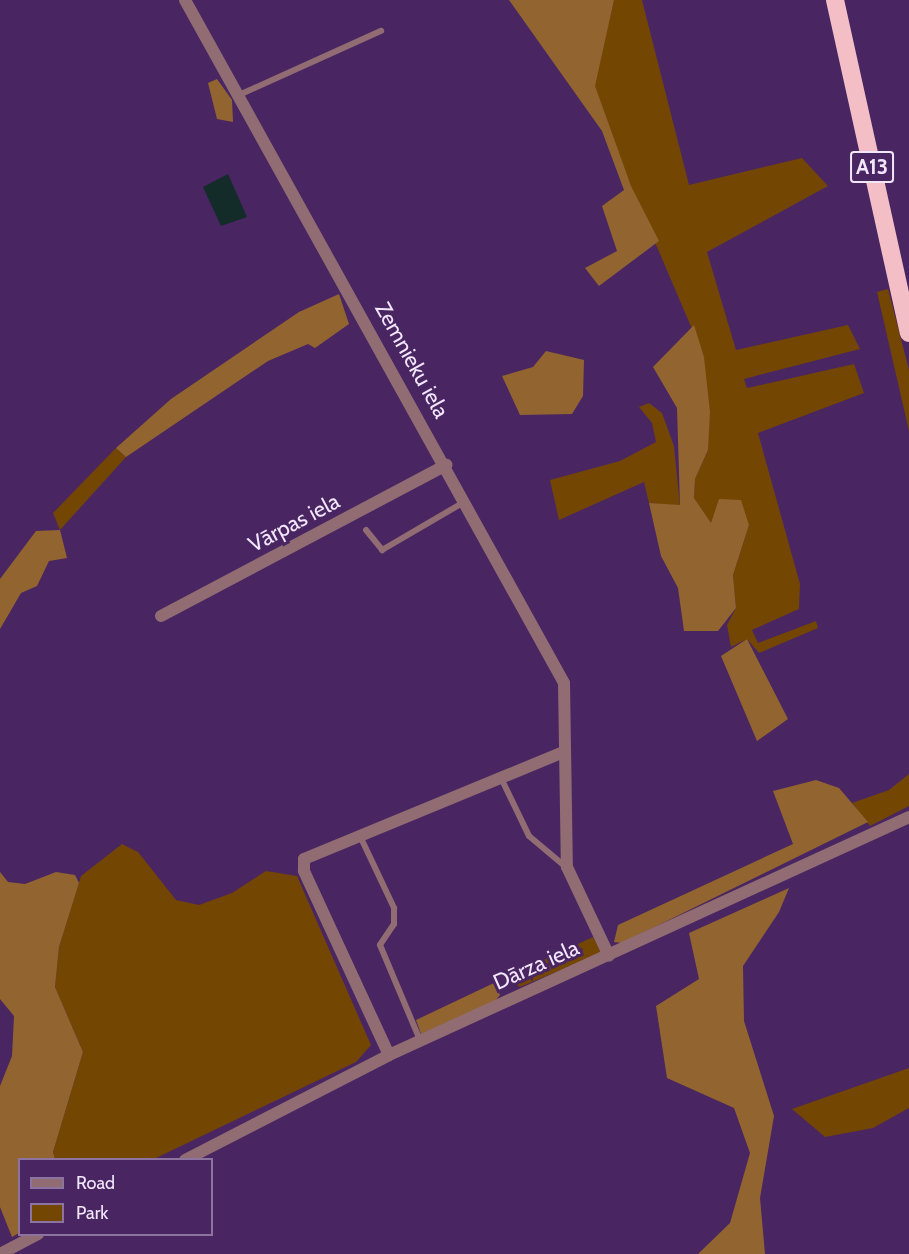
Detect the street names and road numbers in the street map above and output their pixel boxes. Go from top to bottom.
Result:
road number: A13 [850,149,894,185]
street label: Zemnieku iela [369,298,455,422]
street label: Vārpas iela [244,488,344,558]
street label: Dārza iela [489,934,583,996]

